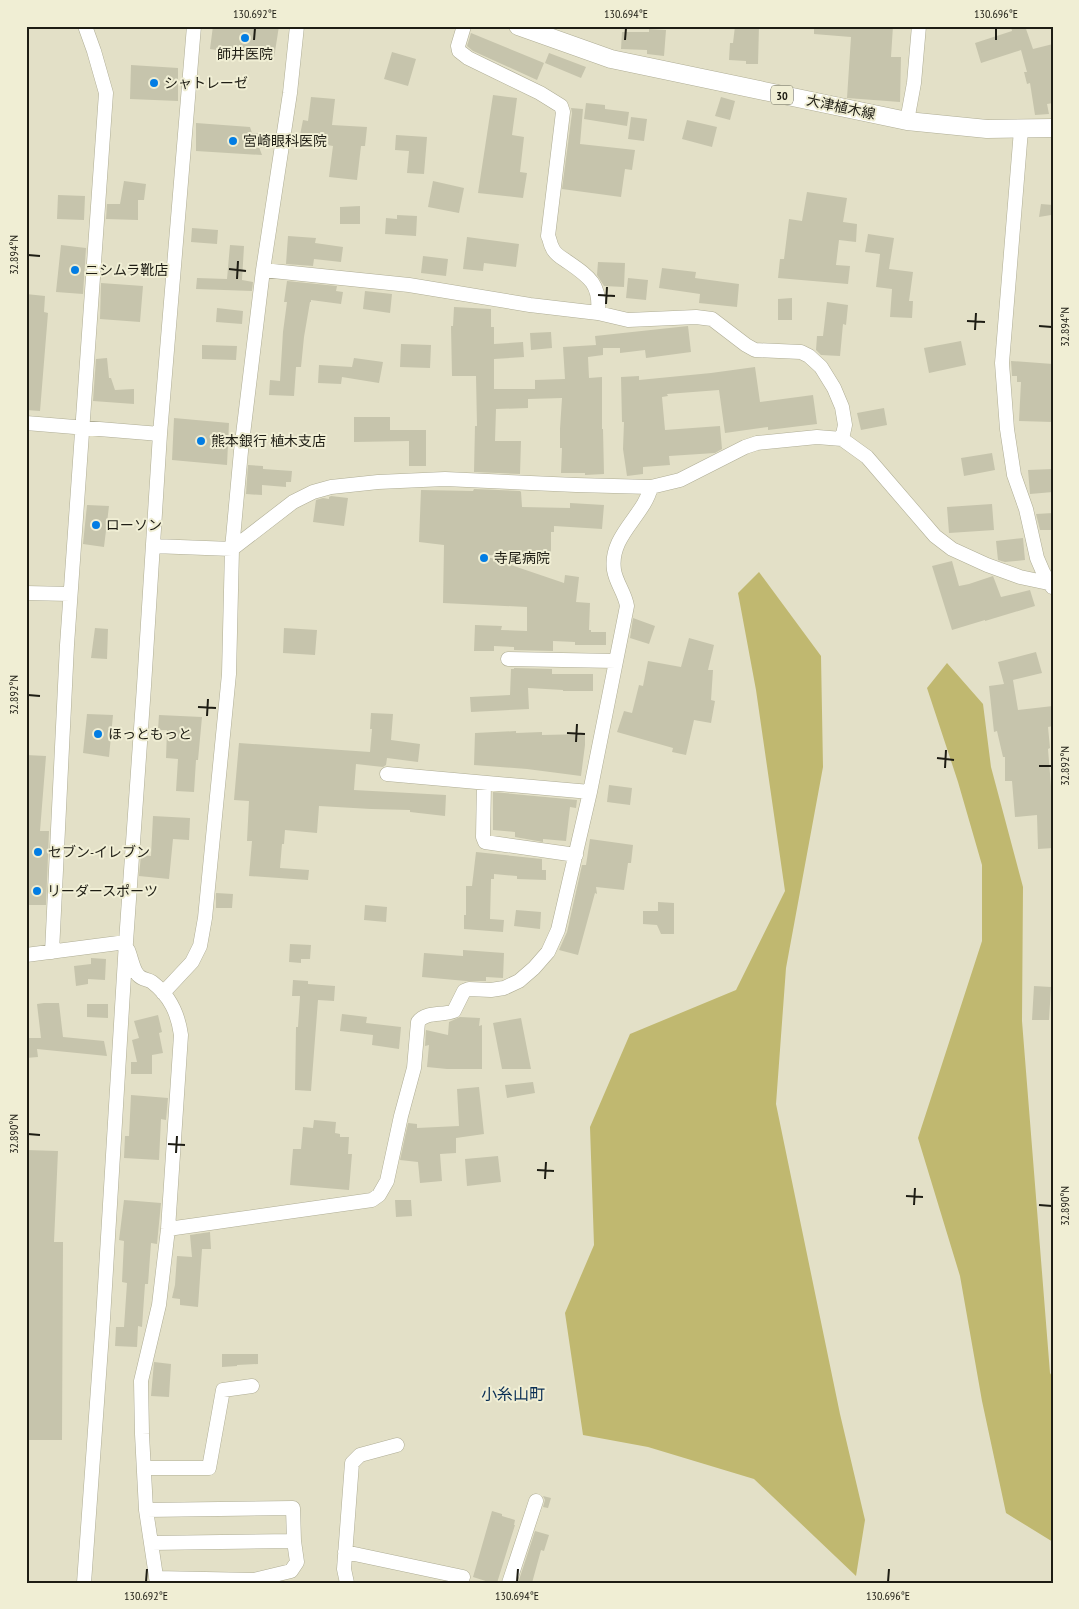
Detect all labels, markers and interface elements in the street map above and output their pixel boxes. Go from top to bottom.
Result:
text: 130.692°E [233,6,277,21]
text: 130.694°E [604,6,648,21]
text: 130.696°E [974,6,1018,21]
marker: 師井医院 [239,32,251,44]
place label: 師井医院 [217,45,273,63]
place label: シャトレーゼ [164,74,248,92]
marker: シャトレーゼ [148,77,160,89]
road number: 30 [771,86,793,104]
street label: 大津植木線 [805,91,877,123]
place label: 宮崎眼科医院 [243,132,327,150]
marker: 宮崎眼科医院 [227,135,239,147]
text: 32.894°N [6,235,21,275]
place label: ニシムラ靴店 [85,261,168,279]
marker: ニシムラ靴店 [69,264,81,276]
text: 32.894°N [1057,307,1072,347]
place label: 熊本銀行 植木支店 [211,432,326,450]
marker: 熊本銀行 植木支店 [195,435,207,447]
place label: ローソン [106,516,162,534]
marker: ローソン [90,519,102,531]
place label: 寺尾病院 [494,549,550,567]
marker: 寺尾病院 [478,552,490,564]
text: 32.892°N [6,675,21,715]
place label: ほっともっと [108,725,192,743]
marker: ほっともっと [92,728,104,740]
text: 32.892°N [1057,746,1072,786]
place label: セブン-イレブン [48,843,150,861]
marker: セブン-イレブン [32,846,44,858]
place label: リーダースポーツ [47,882,158,900]
marker: リーダースポーツ [31,885,43,897]
text: 32.890°N [6,1114,21,1154]
text: 32.890°N [1057,1186,1072,1226]
district label: 小糸山町 [481,1384,545,1404]
text: 130.692°E [124,1588,168,1603]
text: 130.694°E [495,1588,539,1603]
text: 130.696°E [866,1588,910,1603]

